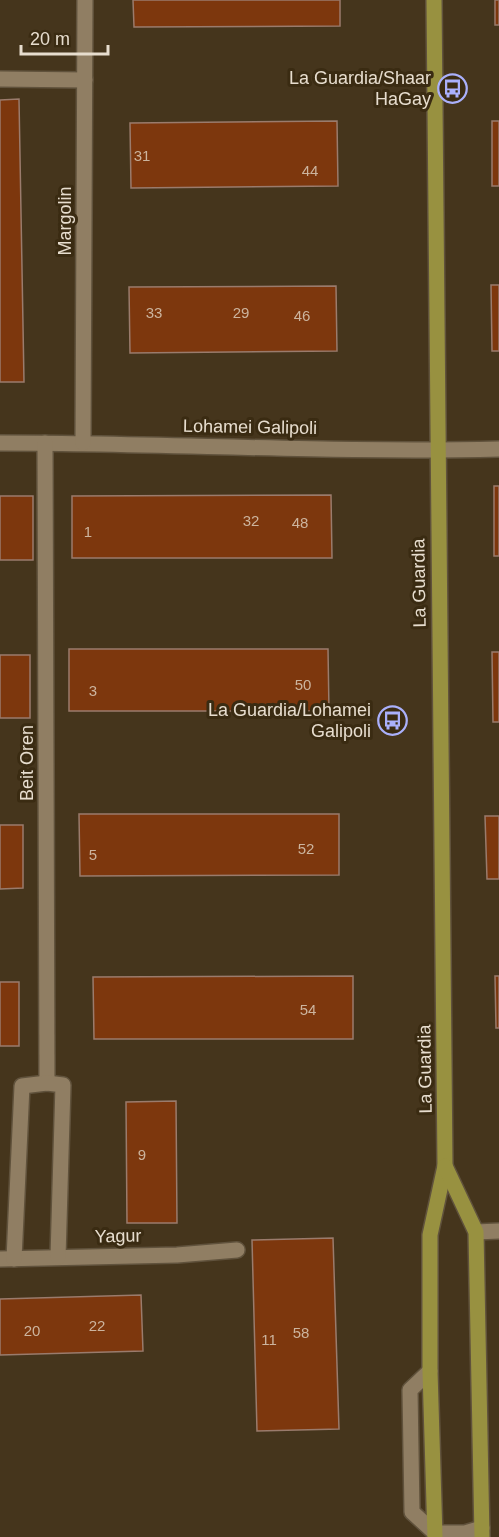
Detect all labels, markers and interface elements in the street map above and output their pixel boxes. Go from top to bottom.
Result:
scale bar [21,18,108,56]
text: 20 m [30,29,70,49]
place label: La Guardia/Shaar HaGay [289,68,431,109]
bus stop icon: La Guardia/Shaar HaGay [436,72,468,104]
house number: 31 [134,147,150,164]
house number: 44 [302,162,318,179]
street label: Margolin [55,186,75,256]
house number: 33 [146,304,162,321]
house number: 29 [233,304,249,321]
house number: 46 [294,307,310,324]
street label: Lohamei Galipoli [183,416,317,438]
house number: 32 [243,512,259,529]
house number: 48 [292,514,308,531]
house number: 1 [84,523,92,540]
street label: La Guardia [408,537,430,628]
house number: 50 [295,676,311,693]
house number: 3 [89,682,97,699]
place label: La Guardia/Lohamei Galipoli [208,700,371,741]
bus stop icon: La Guardia/Lohamei Galipoli [376,704,408,736]
street label: Beit Oren [17,725,37,801]
house number: 52 [298,840,314,857]
house number: 5 [89,846,97,863]
house number: 54 [300,1001,316,1018]
street label: La Guardia [414,1023,436,1114]
house number: 9 [138,1146,146,1163]
street label: Yagur [94,1226,142,1246]
house number: 22 [89,1317,105,1334]
house number: 20 [24,1322,40,1339]
house number: 58 [293,1324,309,1341]
house number: 11 [261,1331,277,1348]

